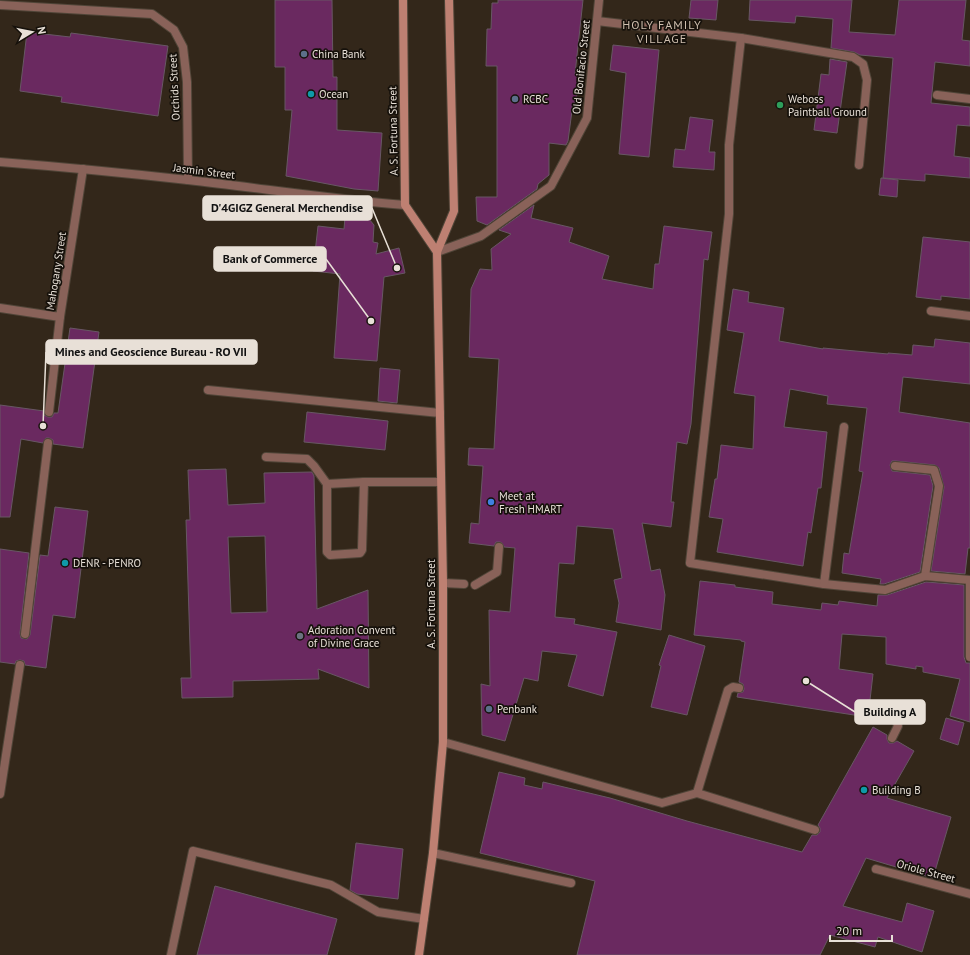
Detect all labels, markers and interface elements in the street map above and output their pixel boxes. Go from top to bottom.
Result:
north arrow [12,12,52,52]
district label: HOLY FAMILY VILLAGE [622,17,702,46]
street label: Old Bonifacio Street [569,19,593,115]
text: N [34,25,49,35]
place label: China Bank [312,47,366,61]
marker: China Bank [299,49,309,59]
street label: Orchids Street [165,53,183,121]
street label: A. S. Fortuna Street [385,86,401,176]
place label: Ocean [319,87,348,101]
marker: Ocean [306,89,316,99]
place label: RCBC [523,92,548,106]
place label: Weboss Paintball Ground [788,92,867,119]
marker: RCBC [510,94,520,104]
marker: Weboss Paintball Ground [775,100,785,110]
street label: Jasmin Street [171,160,236,182]
callout: D'4GIGZ General Merchendise [203,196,372,220]
text: D'4GIGZ General Merchendise [211,200,363,215]
street label: Mahogany Street [43,231,69,311]
callout: Bank of Commerce [214,247,326,271]
text: Bank of Commerce [223,251,317,266]
callout: Mines and Geoscience Bureau - RO VII [46,340,257,364]
text: Mines and Geoscience Bureau - RO VII [55,344,247,359]
place label: Meet at Fresh HMART [499,489,562,516]
marker: Meet at Fresh HMART [486,497,496,507]
place label: DENR - PENRO [73,556,141,570]
marker: DENR - PENRO [60,558,70,568]
street label: A. S. Fortuna Street [424,559,438,649]
place label: Adoration Convent of Divine Grace [308,623,396,650]
marker: Adoration Convent of Divine Grace [295,631,305,641]
callout: Building A [855,700,925,724]
place label: Penbank [497,702,538,716]
marker: Penbank [484,704,494,714]
text: Building A [864,704,917,719]
place label: Building B [872,783,921,797]
marker: Building B [859,785,869,795]
street label: Oriole Street [895,856,957,886]
scale bar [830,917,892,943]
text: 20 m [836,923,862,938]

